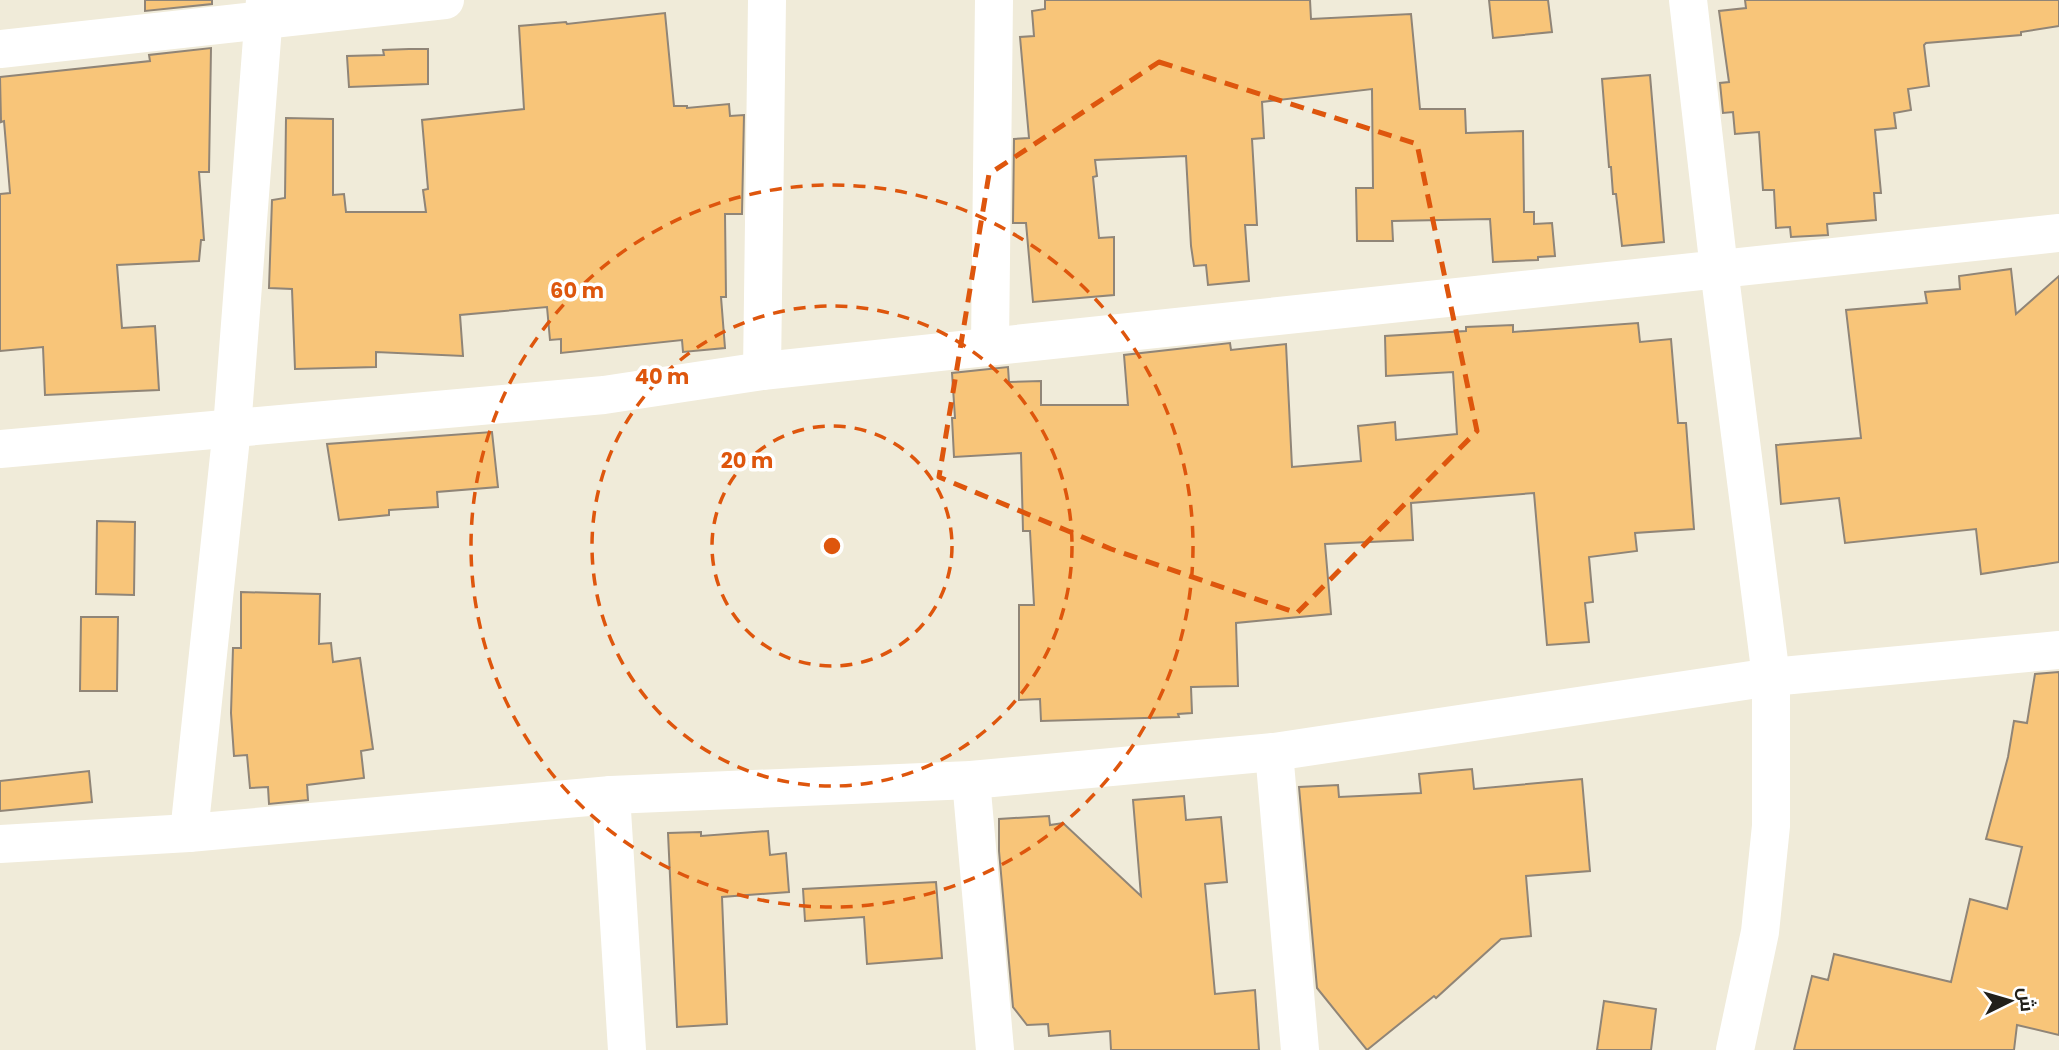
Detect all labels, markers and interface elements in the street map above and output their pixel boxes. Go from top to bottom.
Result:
text: 60 m [550,276,604,305]
text: 40 m [635,362,689,391]
text: 20 m [721,446,773,475]
centre of rings [820,534,844,558]
north arrow [1975,966,2045,1036]
text: ش [2012,986,2041,1013]

